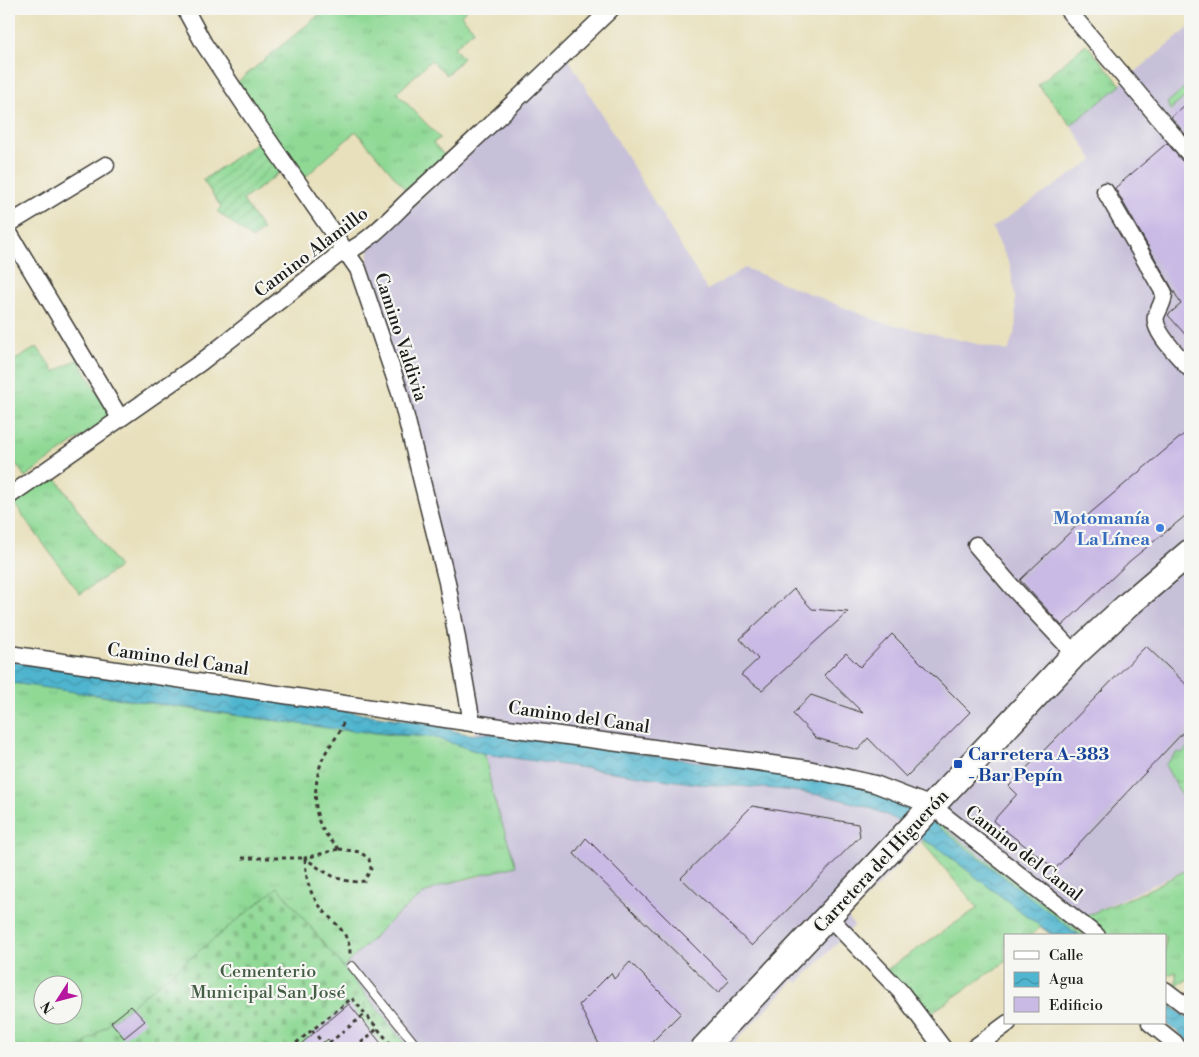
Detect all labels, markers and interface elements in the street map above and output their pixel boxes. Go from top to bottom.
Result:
street label: Camino Alamillo [250,202,373,303]
street label: Camino Valdivia [369,270,432,405]
place label: Motomanía La Línea [1053,507,1150,551]
marker: Motomanía La Línea [1154,522,1166,534]
street label: Camino del Canal [106,638,251,681]
street label: Camino del Canal [507,696,652,739]
place label: Carretera A-383 - Bar Pepín [968,743,1109,787]
marker: Carretera A-383 - Bar Pepín [952,758,964,770]
street label: Carretera del Higuerón [809,785,954,938]
street label: Camino del Canal [960,800,1088,907]
legend [1004,934,1166,1024]
text: Calle [1049,946,1083,965]
park label: Cementerio Municipal San José [190,960,346,1004]
text: Agua [1048,970,1084,989]
north arrow [32,974,82,1024]
text: Edificio [1049,996,1103,1015]
text: N [38,997,59,1017]

